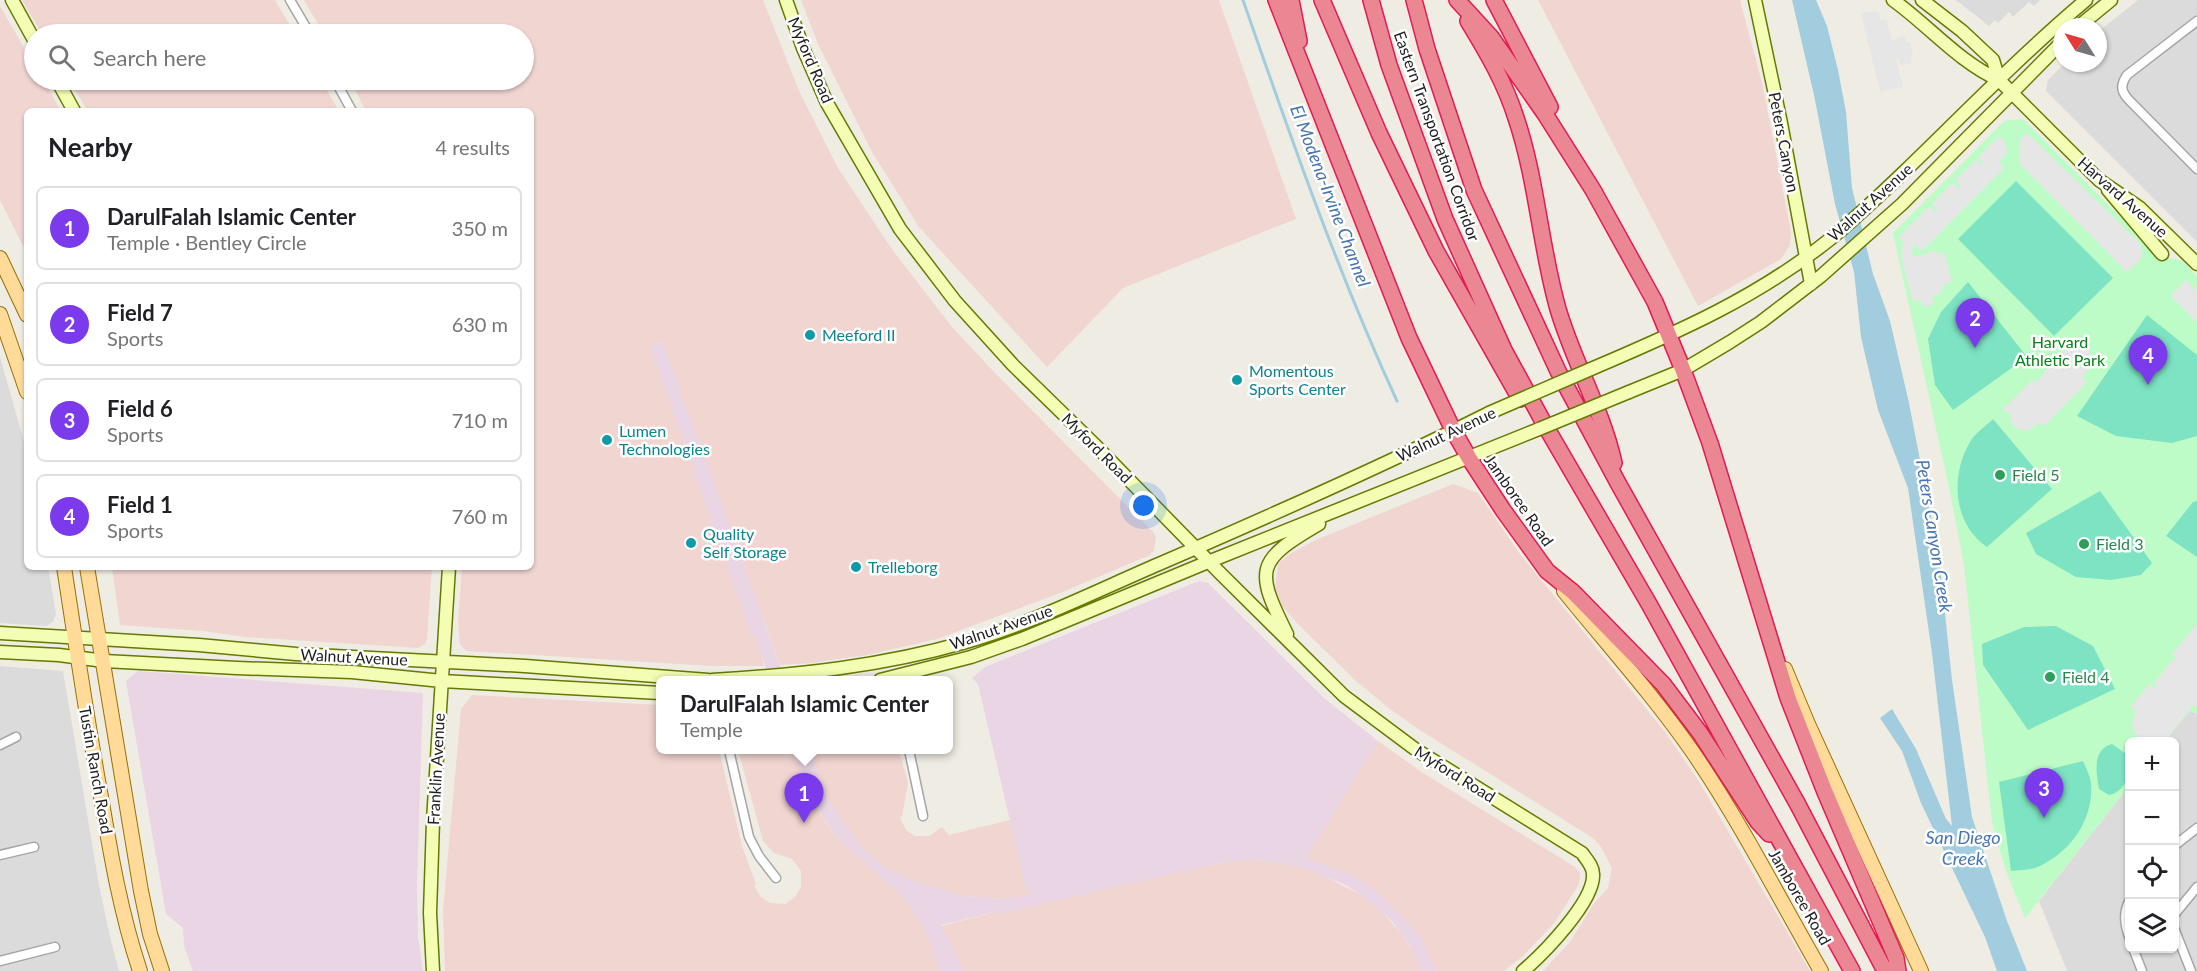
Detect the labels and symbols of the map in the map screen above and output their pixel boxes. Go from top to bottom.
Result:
street label: Myford Road [785,14,838,106]
north arrow [2053,18,2107,72]
street label: Eastern Transportation Corridor [1391,28,1484,244]
street label: Peters Canyon [1765,90,1804,194]
water label: El Modena-Irvine Channel [1286,101,1376,290]
street label: Harvard Avenue [2075,152,2172,241]
street label: Walnut Avenue [1823,159,1916,245]
pin: 2 [1956,298,1994,348]
place label: Meeford II [822,325,895,344]
marker: Meeford II [803,328,817,342]
park label: Harvard Athletic Park [2015,332,2106,369]
pin: 4 [2128,336,2168,385]
place label: Momentous Sports Center [1249,361,1346,398]
marker: Momentous Sports Center [1230,373,1244,387]
street label: Walnut Avenue [1393,402,1499,465]
street label: Myford Road [1058,409,1136,487]
place label: Lumen Technologies [619,421,710,458]
marker: Lumen Technologies [600,433,614,447]
street label: Jamboree Road [1481,450,1558,549]
water label: Peters Canyon Creek [1912,458,1958,614]
place label: Field 5 [2012,465,2059,484]
marker: Field 5 [1993,468,2007,482]
your location [1129,491,1158,520]
place label: Quality Self Storage [703,524,787,561]
place label: Field 3 [2096,534,2143,553]
marker: Quality Self Storage [684,536,698,550]
marker: Field 3 [2077,537,2091,551]
place label: Trelleborg [868,557,938,576]
marker: Trelleborg [849,560,863,574]
street label: Walnut Avenue [947,600,1055,653]
street label: Walnut Avenue [300,644,408,669]
place label: Field 4 [2062,667,2109,686]
marker: Field 4 [2043,670,2057,684]
street label: Tustin Ranch Road [76,705,117,835]
street label: Franklin Avenue [423,712,448,825]
street label: Myford Road [1411,741,1499,806]
pin: 3 [2024,768,2064,818]
pin: 1 [784,774,824,823]
water label: San Diego Creek [1925,826,2001,869]
street label: Jamboree Road [1765,845,1836,948]

